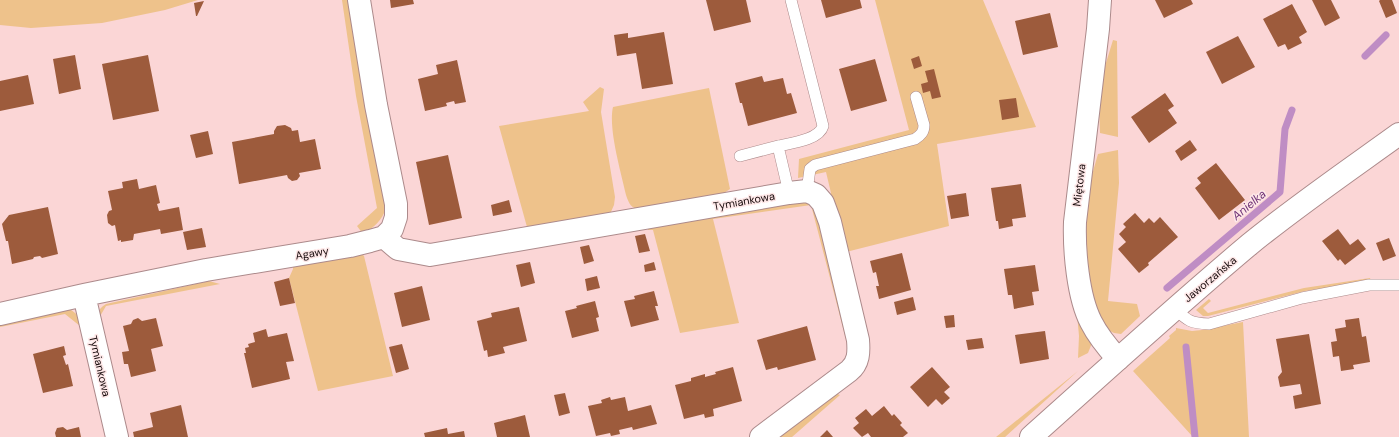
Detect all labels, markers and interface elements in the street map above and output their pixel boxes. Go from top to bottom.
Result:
street label: Miętowa [1069,163,1089,207]
water label: Anielka [1228,186,1270,225]
street label: Tymiankowa [712,189,776,213]
street label: Agawy [294,243,330,263]
street label: Jaworzańska [1181,253,1239,305]
street label: Tymiankowa [86,334,114,398]

